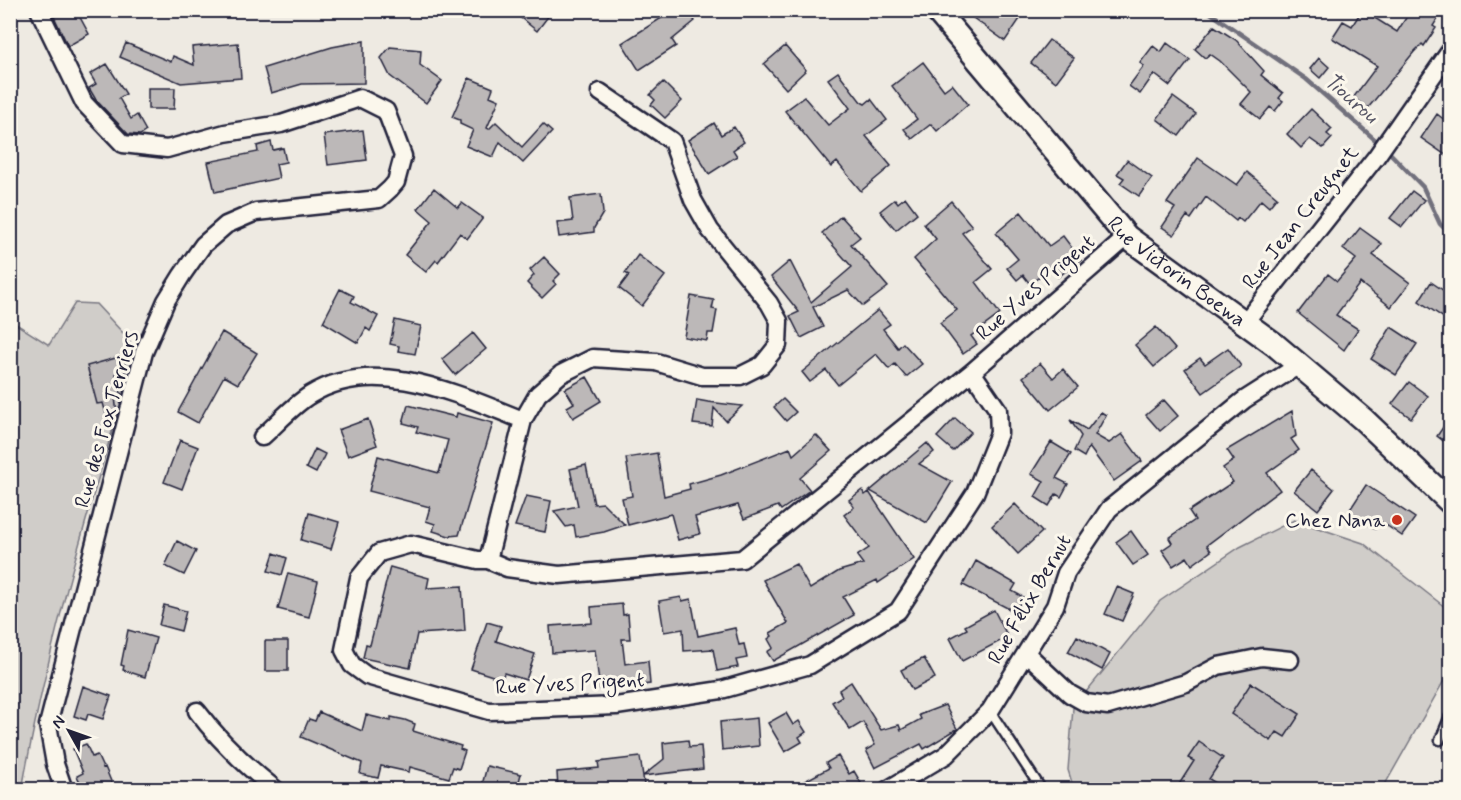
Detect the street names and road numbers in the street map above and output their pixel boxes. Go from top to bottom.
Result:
street label: Rue Jean Creugnet [1236,140,1367,296]
street label: Rue Victorin Boewa [1100,211,1251,334]
street label: Rue Yves Prigent [970,228,1102,348]
street label: Rue des Fox Terriers [68,327,146,511]
street label: Rue Félix Bernut [981,529,1078,669]
street label: Rue Yves Prigent [495,666,645,703]

